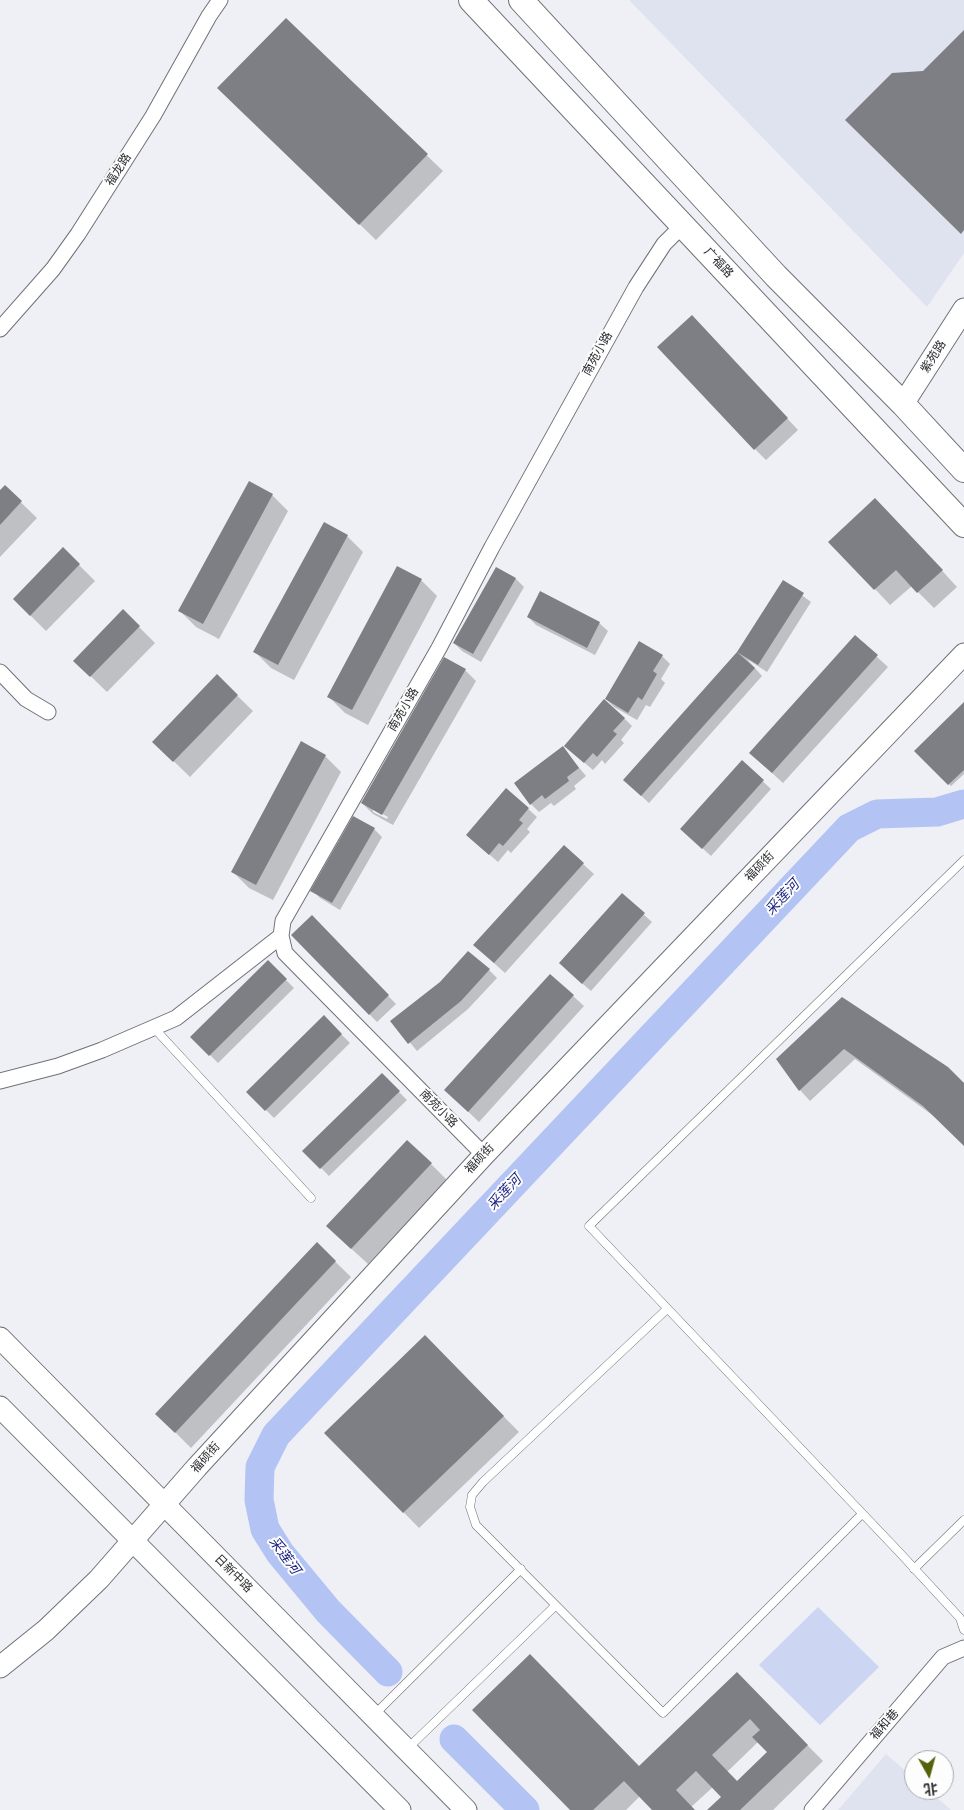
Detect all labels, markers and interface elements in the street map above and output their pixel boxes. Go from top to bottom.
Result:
street label: 福龙路 [103,151,135,189]
street label: 广福路 [700,245,736,281]
street label: 南苑小路 [580,330,616,378]
street label: 紫苑路 [918,338,950,376]
street label: 南苑小路 [386,686,422,734]
street label: 福硕街 [742,849,778,885]
water label: 采莲河 [763,877,803,919]
street label: 南苑小路 [416,1087,460,1131]
street label: 福硕街 [462,1141,498,1177]
water label: 采莲河 [485,1172,525,1214]
street label: 福硕街 [189,1440,223,1476]
water label: 采莲河 [265,1534,303,1578]
street label: 日新中路 [211,1552,255,1596]
street label: 福和巷 [868,1707,902,1743]
north arrow [904,1750,954,1800]
text: 北 [923,1780,939,1798]

